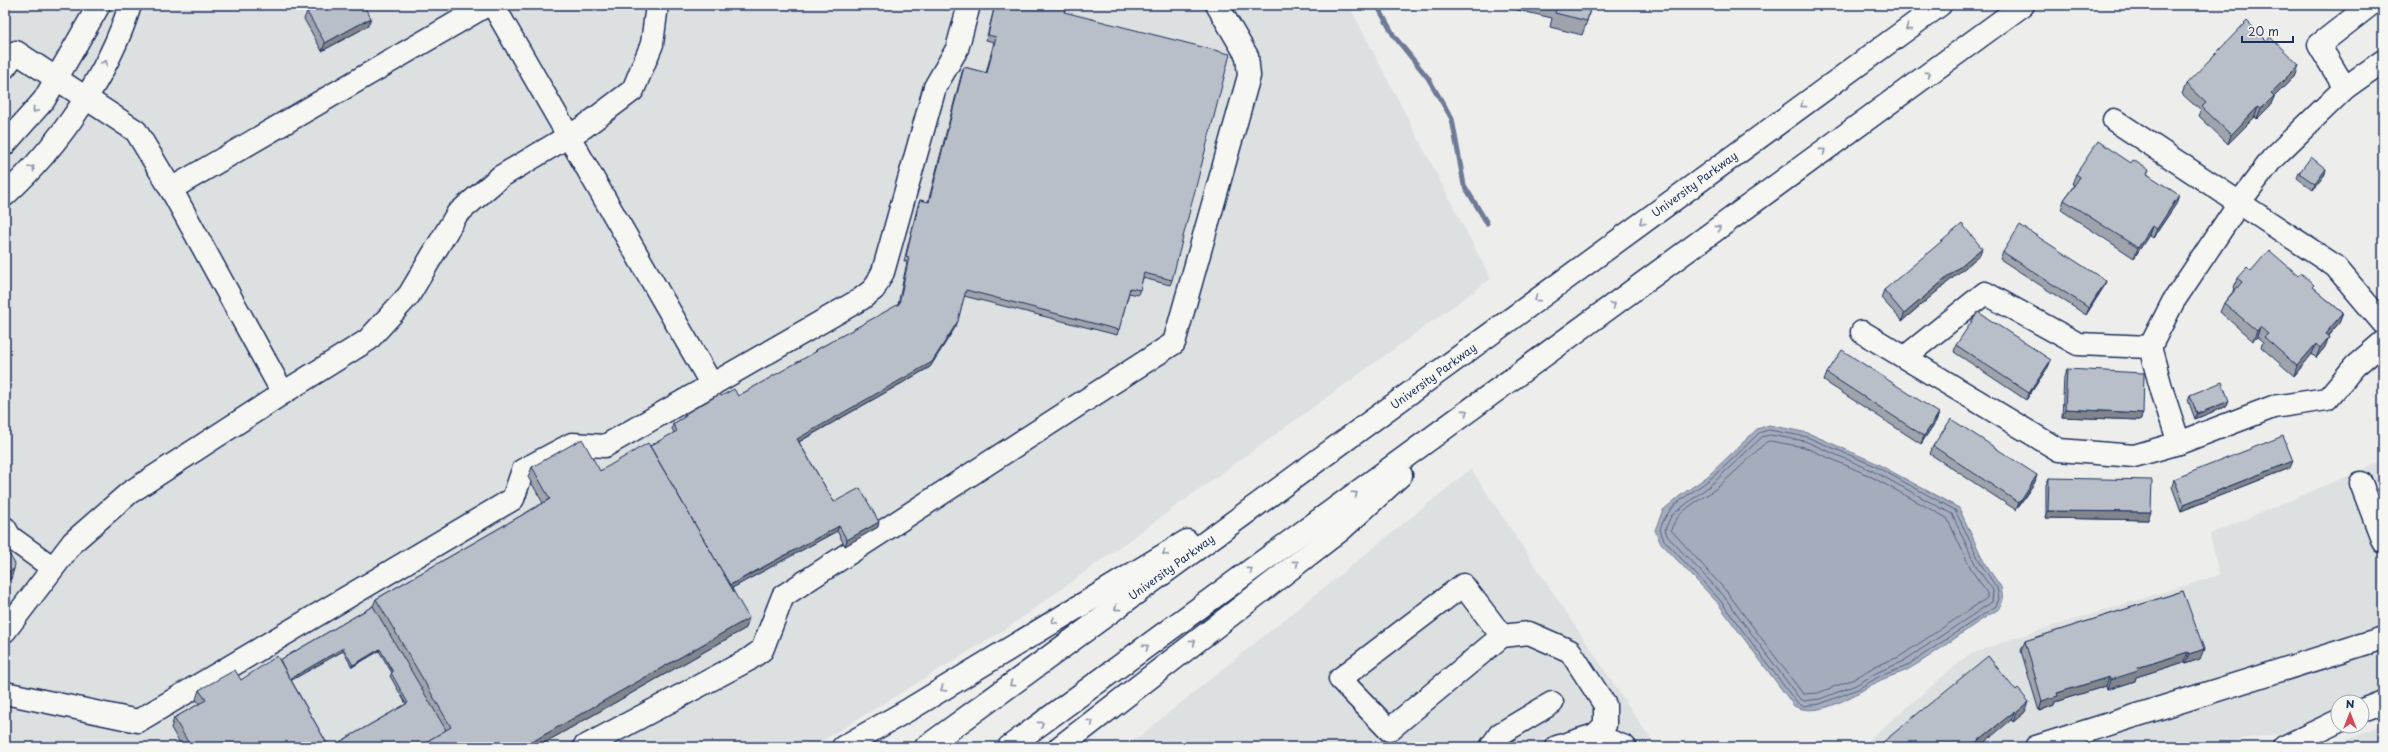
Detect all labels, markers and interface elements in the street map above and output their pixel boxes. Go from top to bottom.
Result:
scale bar [2242,18,2293,44]
text: 20 m [2248,22,2279,40]
one-way arrow [1906,23,1913,30]
one-way arrow [100,60,108,67]
one-way arrow [1924,71,1931,79]
one-way arrow [1801,100,1808,107]
one-way arrow [33,105,40,112]
street label: University Parkway [1647,147,1741,221]
one-way arrow [1819,149,1826,156]
one-way arrow [28,165,35,172]
one-way arrow [1639,218,1646,225]
one-way arrow [1714,226,1721,233]
one-way arrow [1534,294,1541,301]
one-way arrow [1609,303,1616,310]
street label: University Parkway [1386,339,1480,413]
one-way arrow [1461,410,1468,417]
one-way arrow [1351,492,1358,499]
street label: University Parkway [1124,530,1218,604]
one-way arrow [1162,549,1169,556]
one-way arrow [1292,561,1299,568]
one-way arrow [1246,568,1253,575]
one-way arrow [1114,603,1121,610]
one-way arrow [1051,616,1058,624]
one-way arrow [1189,640,1196,647]
one-way arrow [1141,645,1148,652]
one-way arrow [1009,680,1016,687]
one-way arrow [940,684,947,691]
north arrow [2330,694,2370,734]
text: N [2346,695,2355,712]
one-way arrow [1086,720,1093,727]
one-way arrow [1036,722,1043,729]

